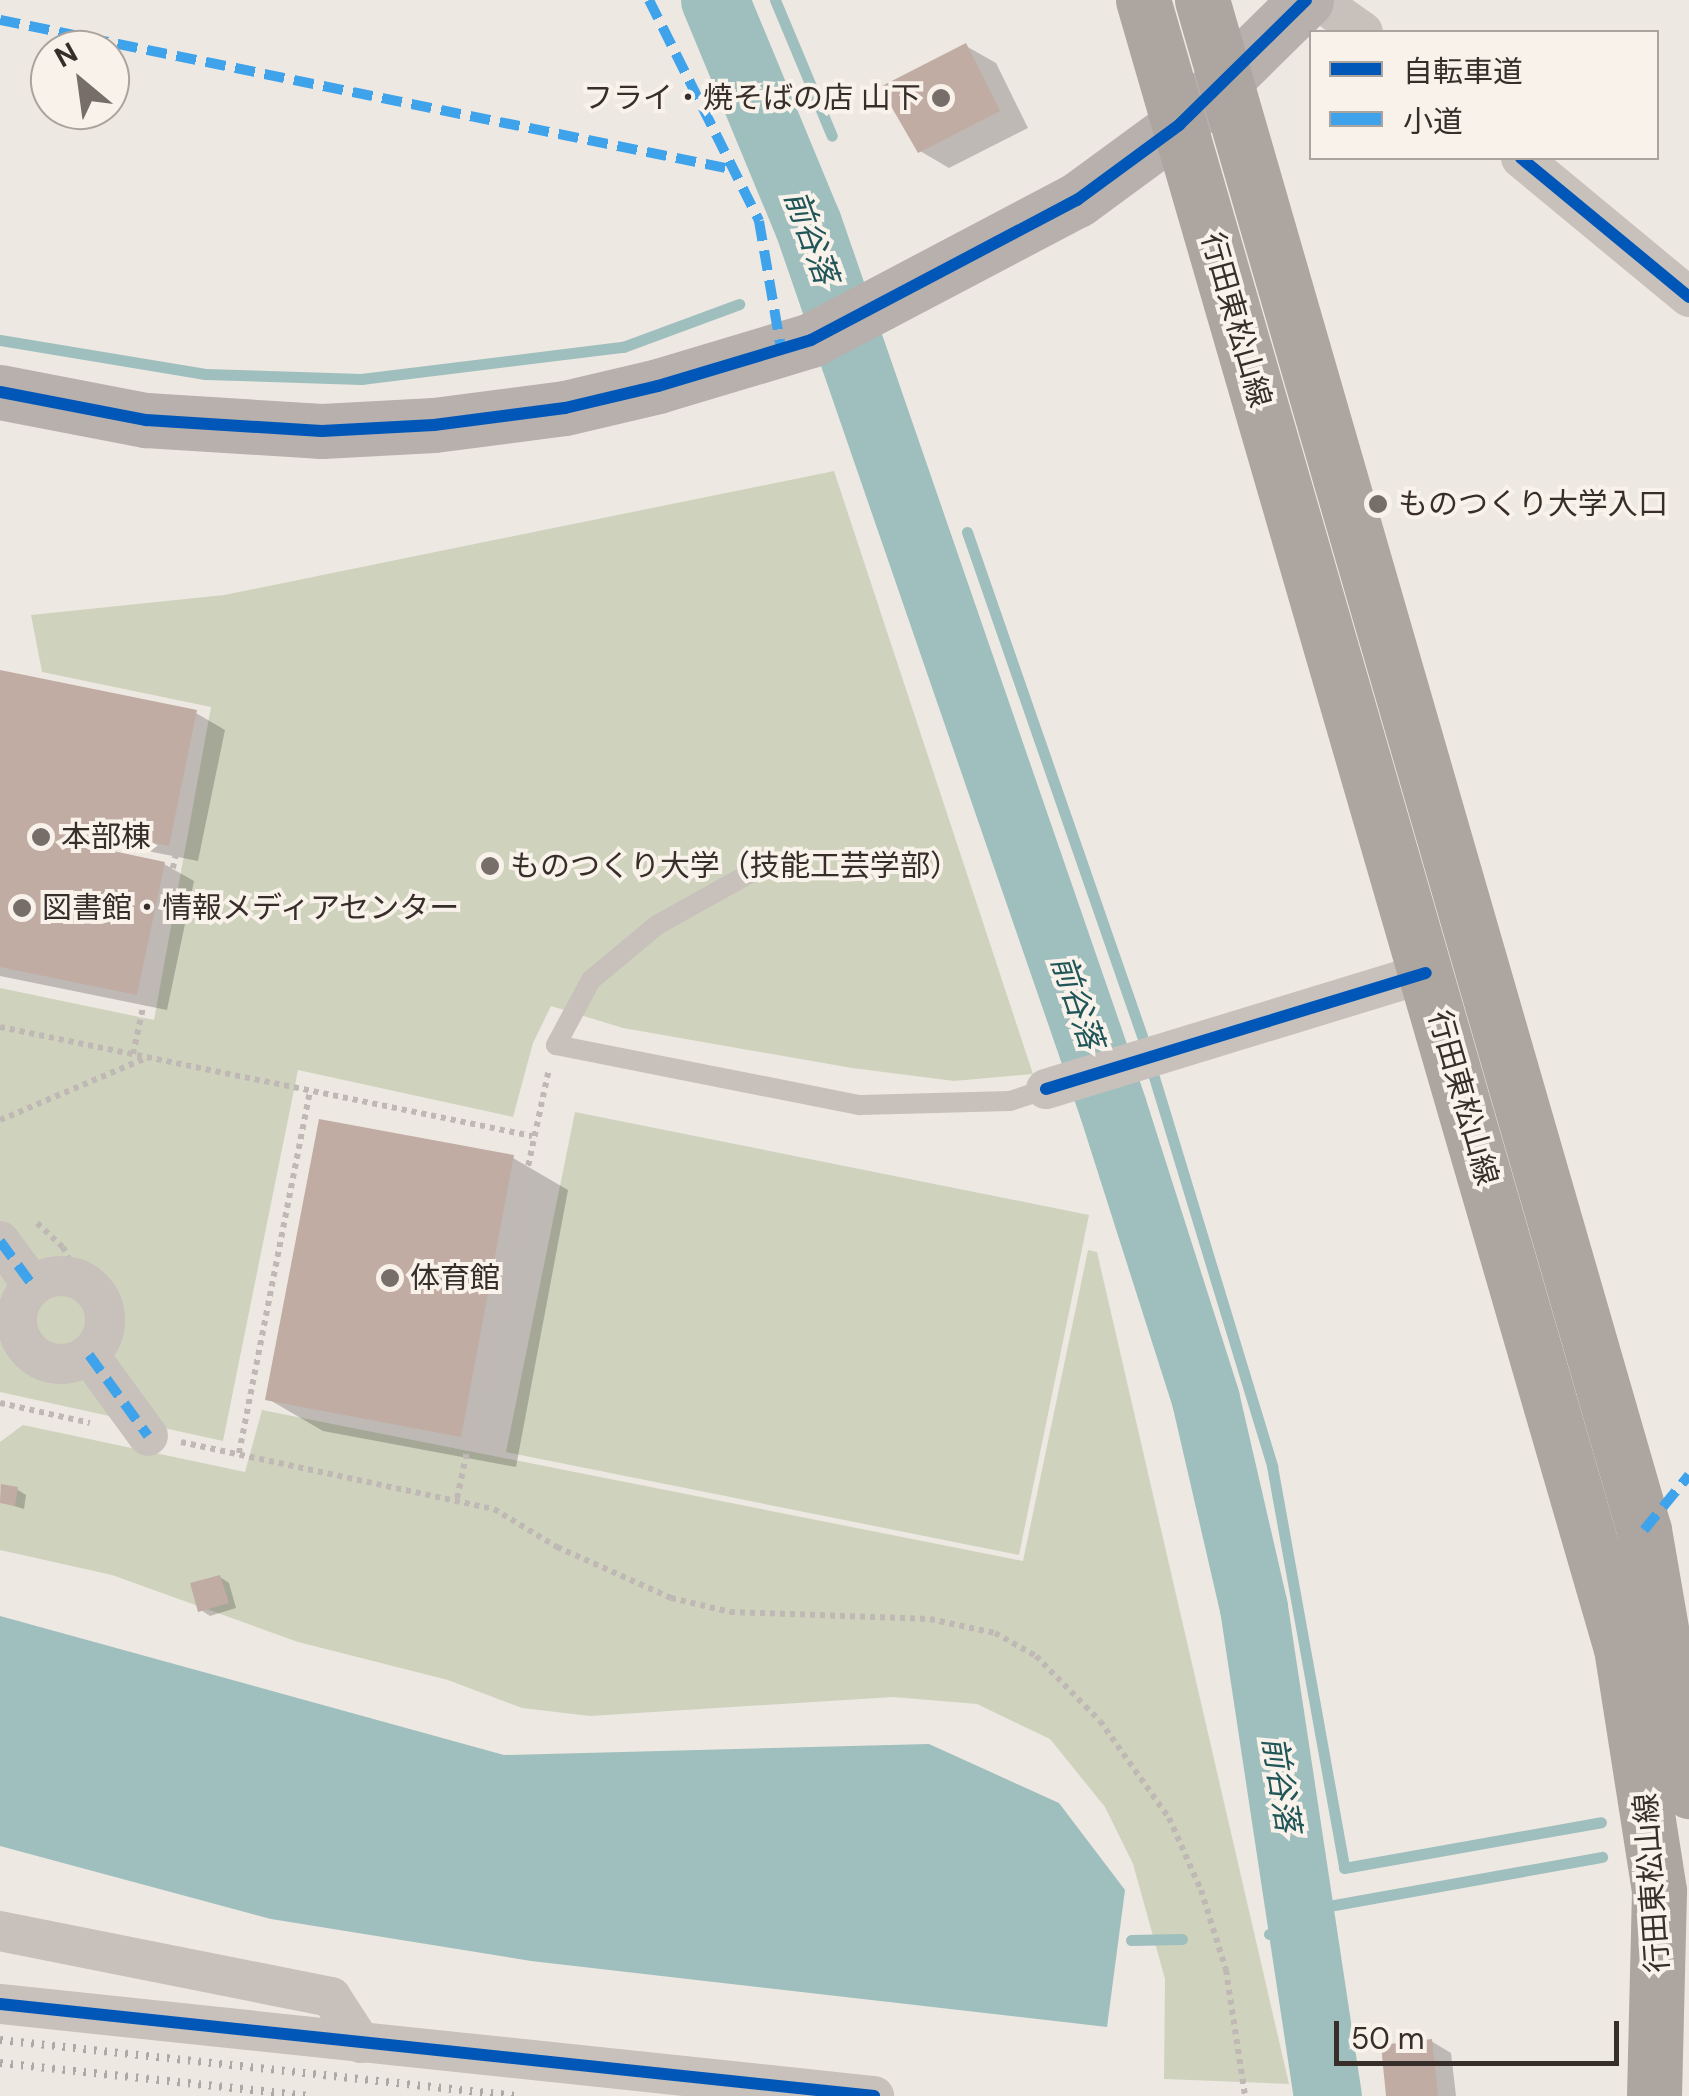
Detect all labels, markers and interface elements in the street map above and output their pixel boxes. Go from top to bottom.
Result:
north arrow [30,30,130,130]
legend [1309,30,1659,160]
text: N [48,34,84,76]
text: 自転車道 [1403,52,1523,91]
place label: フライ・焼そばの店 山下 [583,80,921,116]
marker: フライ・焼そばの店 山下 [930,87,952,109]
text: 小道 [1403,102,1463,141]
water label: 前谷落 [777,185,845,289]
street label: 行田東松山線 [1194,229,1278,411]
place label: ものつくり大学入口 [1398,486,1668,522]
marker: ものつくり大学入口 [1367,493,1389,515]
place label: 本部棟 [61,819,151,855]
marker: 本部棟 [30,826,52,848]
place label: ものつくり大学（技能工芸学部） [510,848,960,884]
marker: ものつくり大学（技能工芸学部） [479,855,501,877]
place label: 図書館・情報メディアセンター [42,890,462,926]
marker: 図書館・情報メディアセンター [11,897,33,919]
water label: 前谷落 [1043,950,1111,1054]
street label: 行田東松山線 [1421,1007,1505,1189]
place label: 体育館 [410,1260,500,1296]
marker: 体育館 [379,1267,401,1289]
water label: 前谷落 [1255,1734,1307,1834]
street label: 行田東松山線 [1628,1792,1676,1974]
scale bar [1339,2001,1624,2063]
text: 50 m [1351,2019,1425,2058]

